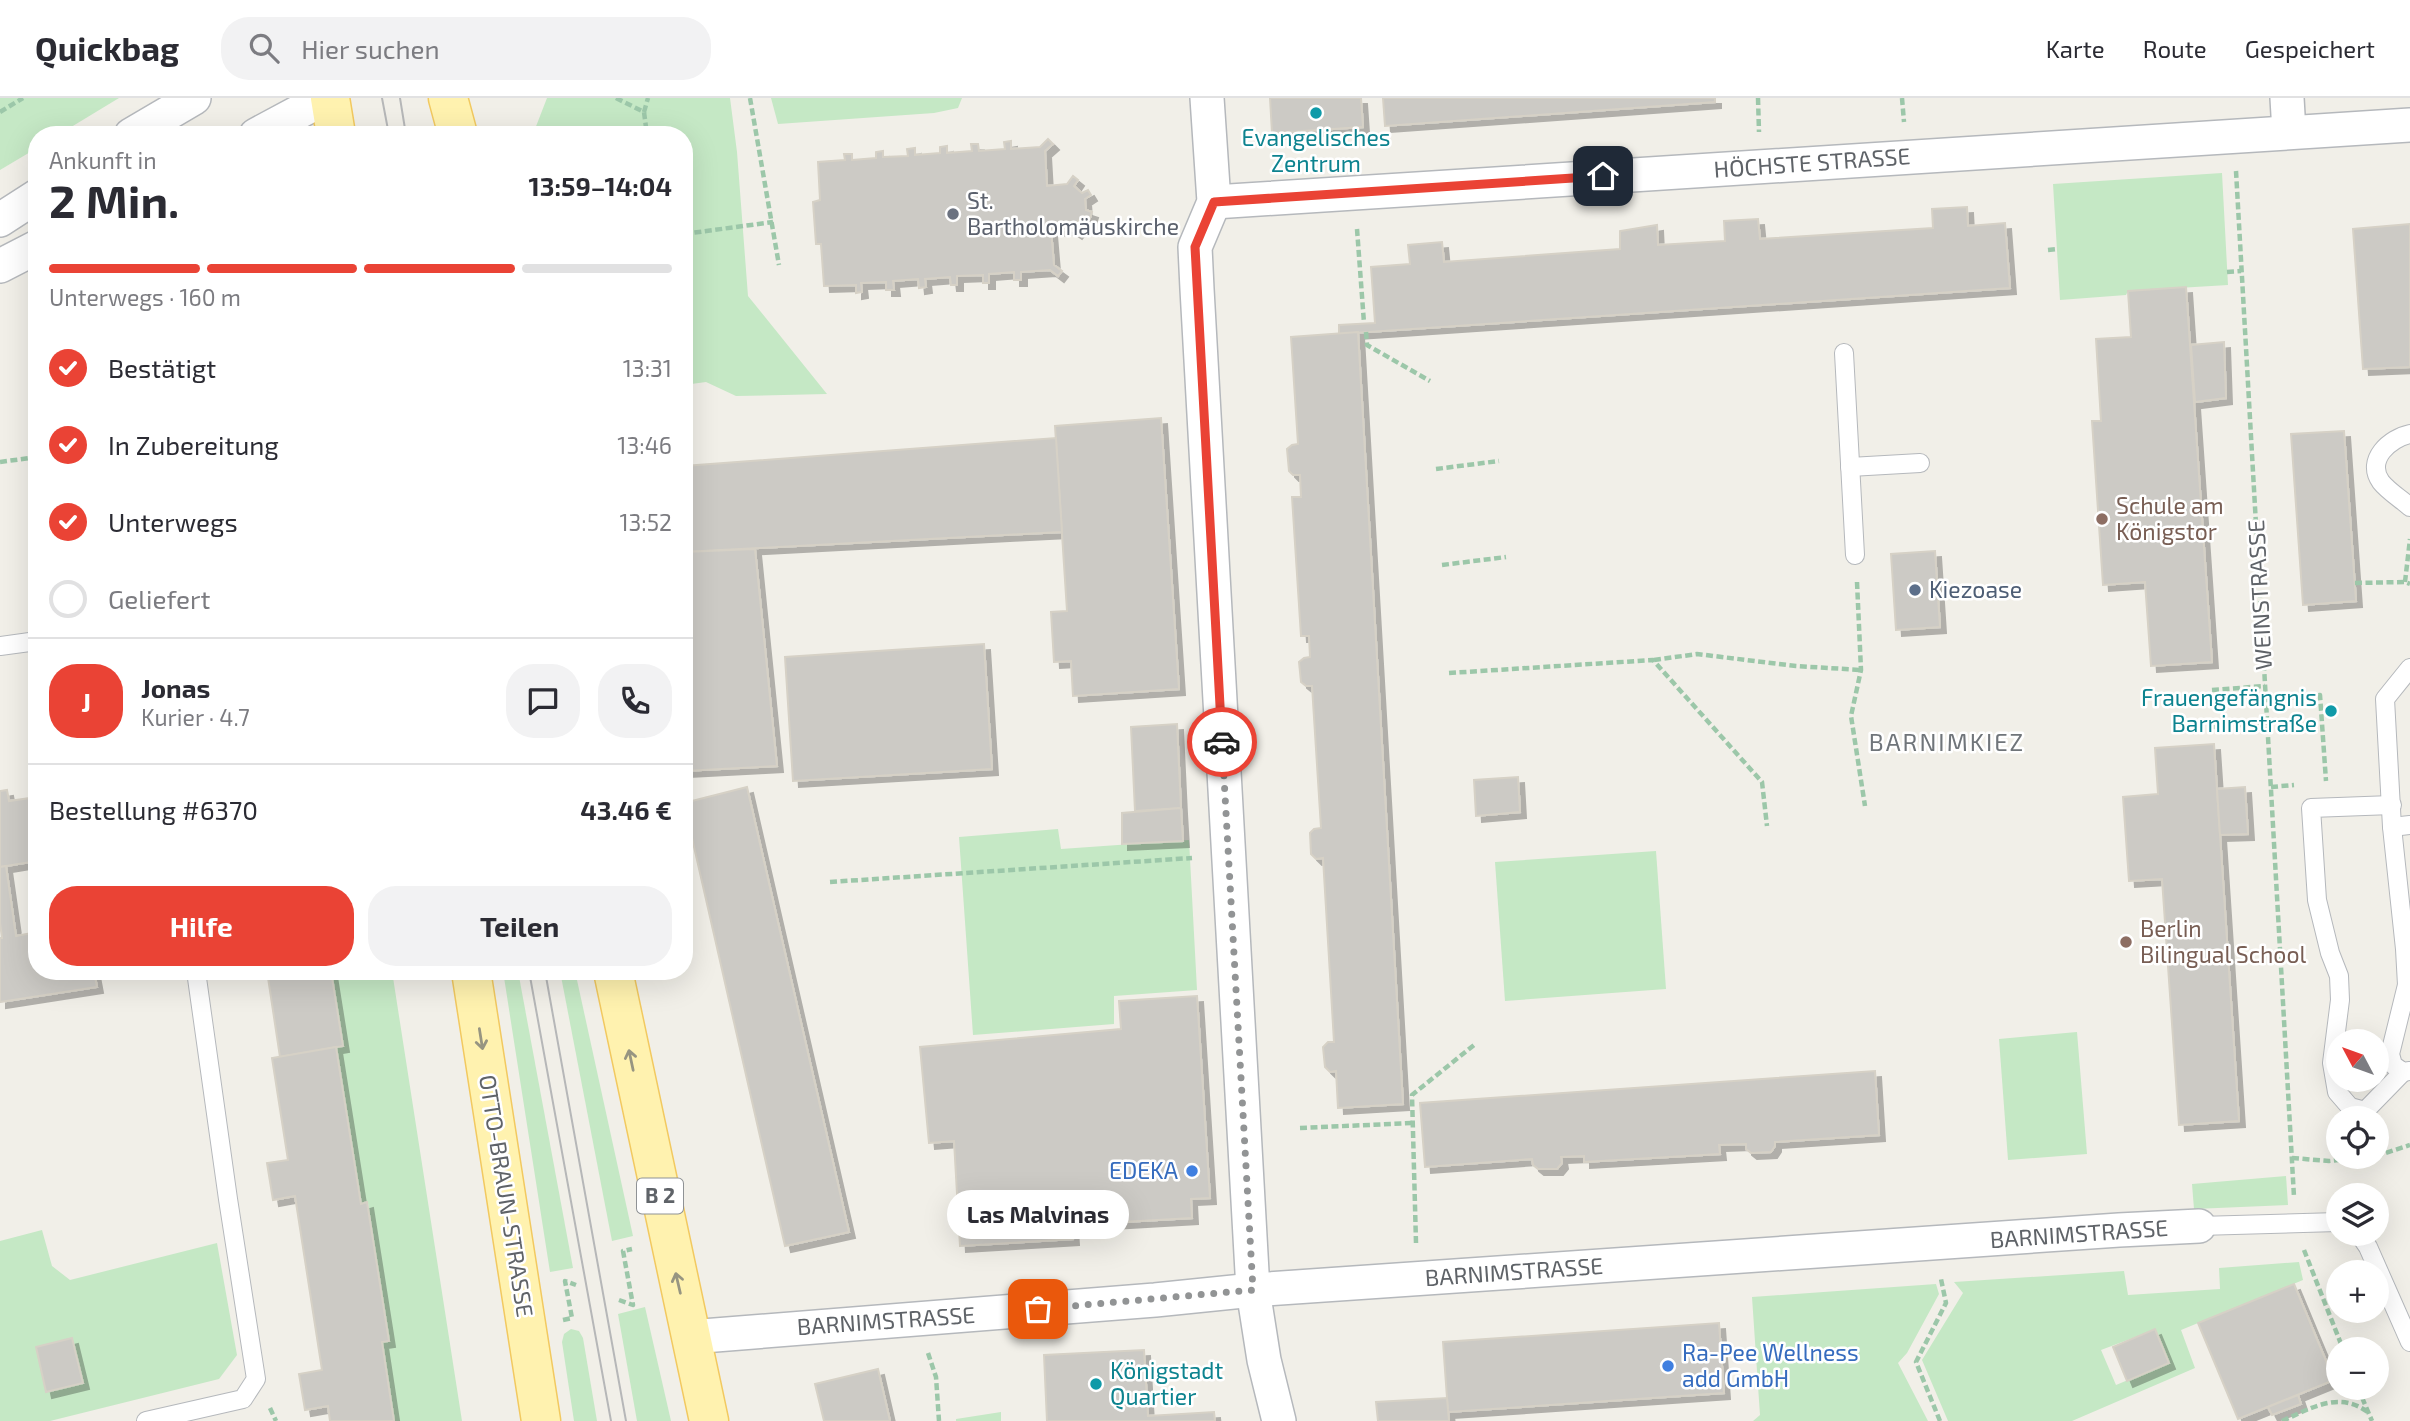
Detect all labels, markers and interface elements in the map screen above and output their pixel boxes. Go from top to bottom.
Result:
search box [221,17,711,80]
text: Quickbag [35,28,179,68]
icon: search [245,29,283,67]
text: Hier suchen [301,33,440,64]
text: Karte [2046,34,2105,63]
text: Route [2143,34,2207,63]
text: Gespeichert [2245,34,2375,63]
marker: Evangelisches Zentrum [1308,105,1324,121]
place label: Evangelisches Zentrum [1242,123,1390,177]
street label: HÖCHSTE STRASSE [1713,141,1911,183]
text: Ankunft in [49,146,157,174]
pin [1573,146,1633,206]
icon: home [1584,157,1622,195]
text: 13:59–14:04 [528,170,672,201]
text: 2 Min. [49,172,179,227]
place label: St. Bartholomäuskirche [967,186,1179,240]
marker: St. Bartholomäuskirche [945,206,961,222]
text: Unterwegs · 160 m [49,283,241,311]
icon: check [49,349,87,387]
text: Bestätigt [108,352,216,383]
text: 13:31 [623,354,672,382]
icon: check [49,426,87,464]
text: In Zubereitung [108,429,279,460]
text: 13:46 [617,431,672,459]
place label: Schule am Königstor [2116,491,2224,545]
icon: check [49,503,87,541]
text: Unterwegs [108,506,238,537]
text: 13:52 [619,508,672,536]
marker: Schule am Königstor [2094,511,2110,527]
street label: WEINSTRASSE [2241,519,2277,671]
place label: Kiezoase [1929,575,2022,603]
marker: Kiezoase [1907,582,1923,598]
text: Geliefert [108,583,210,614]
button: chat [506,664,580,738]
button: phone [598,664,672,738]
text: Jonas [141,672,210,703]
place label: Frauengefängnis Barnimstraße [2141,683,2317,737]
text: J [81,686,91,717]
text: Kurier · 4.7 [141,703,250,731]
marker: Frauengefängnis Barnimstraße [2323,703,2339,719]
courier [1187,707,1257,777]
icon: car [1203,723,1241,761]
district label: BARNIMKIEZ [1869,727,2025,756]
text: Bestellung #6370 [49,794,258,825]
text: 43.46 € [580,794,672,825]
button: Hilfe [49,886,354,966]
button: Teilen [368,886,672,966]
place label: Berlin Bilingual School [2140,914,2306,968]
marker: Berlin Bilingual School [2118,934,2134,950]
one-way arrow [475,1027,488,1050]
north arrow [2326,1029,2389,1092]
map controls [2326,1029,2389,1400]
one-way arrow [624,1049,638,1072]
street label: OTTO-BRAUN-STRASSE [474,1073,540,1319]
button: locate [2326,1106,2389,1169]
place label: EDEKA [1109,1156,1179,1184]
marker: EDEKA [1184,1163,1200,1179]
road number: B 2 [637,1178,683,1214]
button: layers [2326,1183,2389,1246]
callout: Las Malvinas [947,1190,1129,1239]
text: Las Malvinas [967,1200,1109,1228]
street label: BARNIMSTRASSE [1989,1213,2169,1253]
street label: BARNIMSTRASSE [1424,1251,1604,1291]
button: + [2326,1260,2389,1323]
one-way arrow [671,1272,685,1295]
pin [1008,1279,1068,1339]
icon: bag [1019,1290,1057,1328]
street label: BARNIMSTRASSE [796,1300,976,1340]
button: − [2326,1337,2389,1400]
place label: Ra-Pee Wellness add GmbH [1682,1338,1859,1392]
place label: Königstadt Quartier [1110,1356,1224,1410]
marker: Ra-Pee Wellness add GmbH [1660,1358,1676,1374]
marker: Königstadt Quartier [1088,1376,1104,1392]

